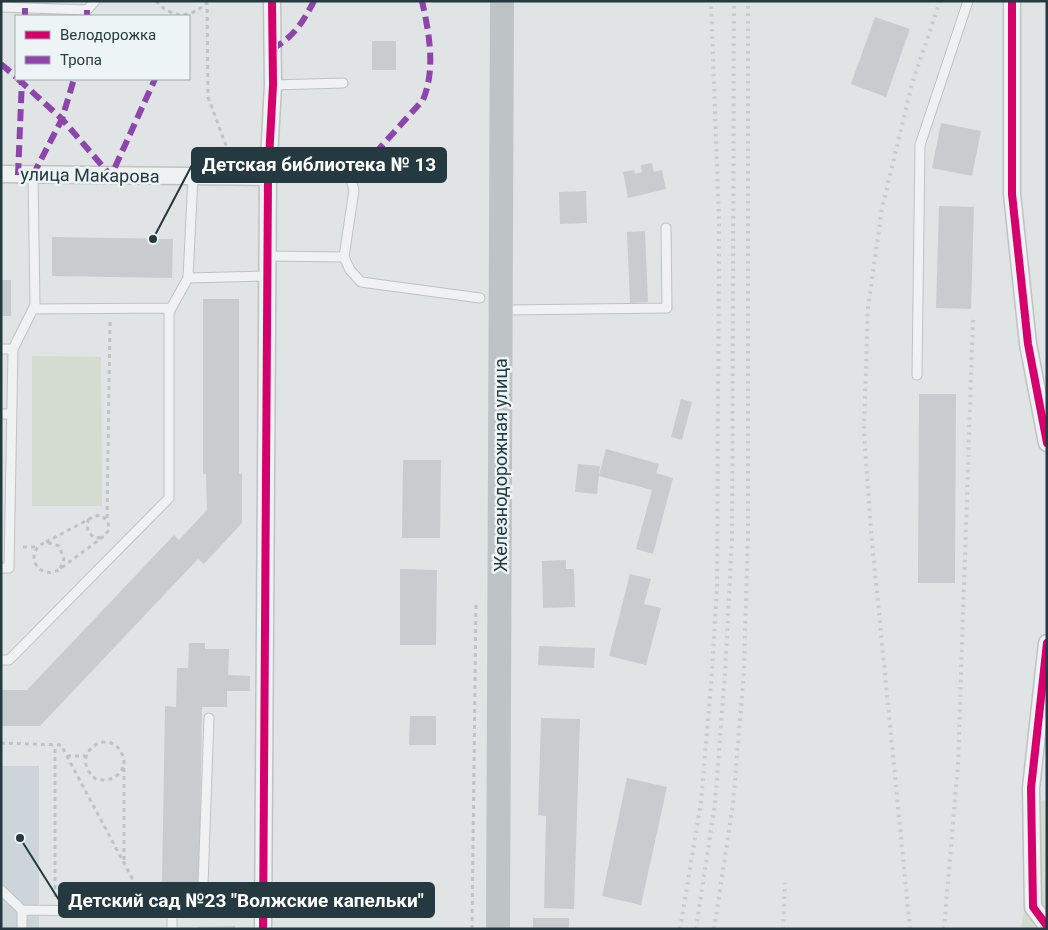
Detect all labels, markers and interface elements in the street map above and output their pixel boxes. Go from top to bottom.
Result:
legend [15,15,190,80]
text: Велодорожка [60,26,156,44]
text: Тропа [60,51,102,69]
callout: Детская библиотека № 13 [192,148,446,182]
text: Детская библиотека № 13 [202,153,436,176]
street label: улица Макарова [20,163,160,187]
street label: Железнодорожная улица [490,358,511,572]
callout: Детский сад №23 "Волжские капельки" [59,883,434,917]
text: Детский сад №23 "Волжские капельки" [68,889,424,912]

